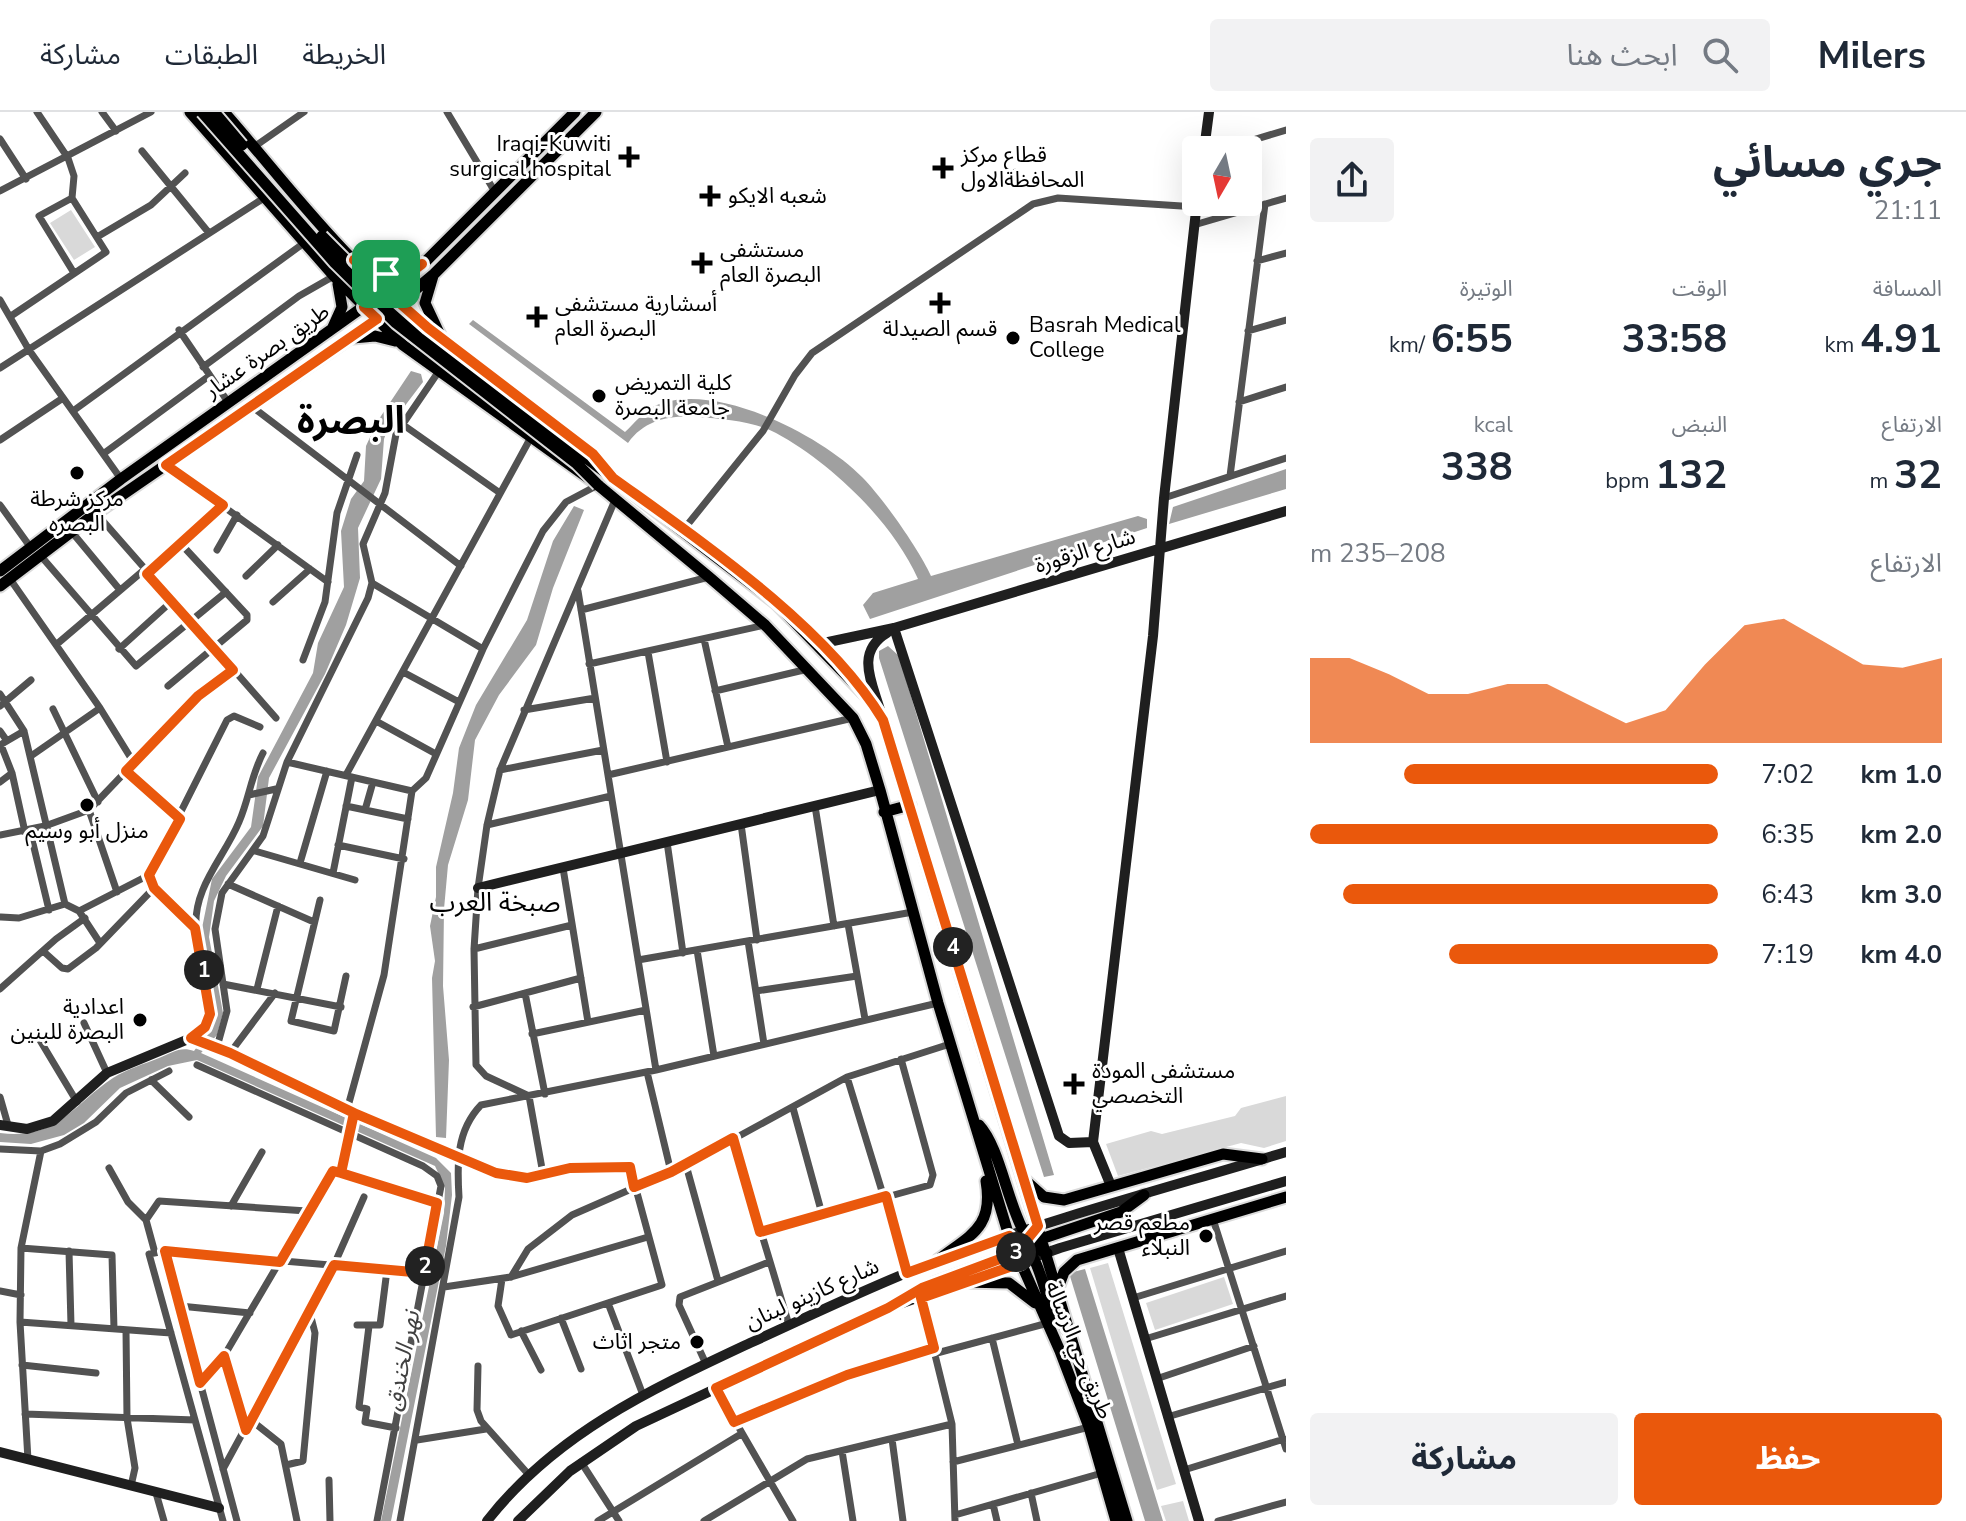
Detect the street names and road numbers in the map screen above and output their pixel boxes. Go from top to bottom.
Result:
street label: طريق بصرة عشار [198,297,336,406]
street label: شارع الزقورة [1031,521,1139,581]
street label: شارع كازينو لبنان [740,1251,884,1338]
street label: طريق حي الرسالة [1037,1276,1120,1424]

